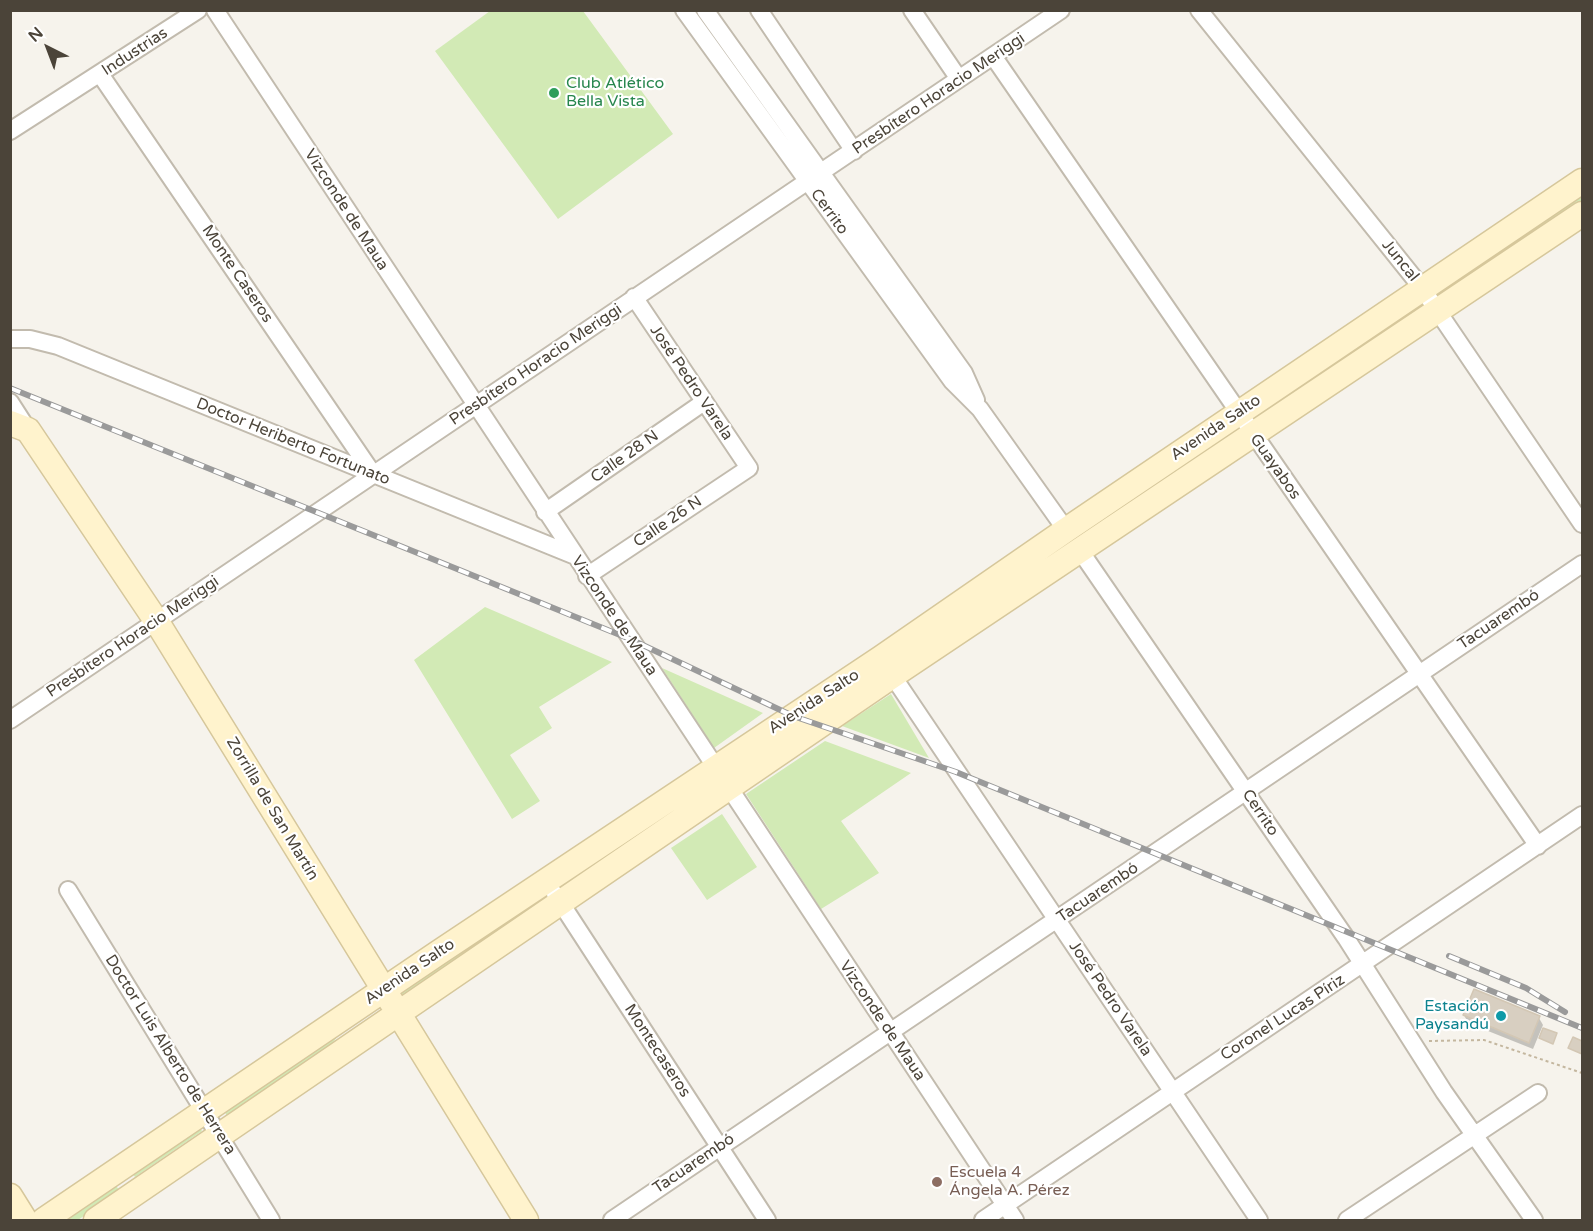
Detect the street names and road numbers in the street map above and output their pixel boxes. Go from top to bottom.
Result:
street label: Industrias [99,24,171,80]
street label: Presbítero Horacio Meriggi [849,29,1029,159]
street label: Vizconde de Maua [300,146,392,274]
street label: Cerrito [806,185,852,239]
street label: Monte Caseros [197,221,277,327]
street label: Juncal [1377,236,1423,286]
street label: Presbítero Horacio Meriggi [446,300,626,430]
street label: José Pedro Varela [645,322,737,444]
street label: Avenida Salto [1167,391,1265,465]
street label: Doctor Heriberto Fortunato [193,394,393,490]
street label: Calle 28 N [587,427,663,487]
street label: Guayabos [1245,430,1305,504]
street label: Calle 26 N [630,492,706,552]
street label: Vizconde de Maua [567,552,661,680]
street label: Presbítero Horacio Meriggi [43,572,223,702]
street label: Tacuarembó [1455,586,1543,654]
street label: Avenida Salto [765,666,863,738]
street label: Zorrilla de San Martín [222,734,322,884]
street label: Cerrito [1238,786,1282,840]
street label: Tacuarembó [1054,859,1142,927]
street label: Avenida Salto [361,935,459,1009]
street label: José Pedro Varela [1064,938,1156,1060]
street label: Doctor Luis Alberto de Herrera [100,951,240,1159]
street label: Vizconde de Maua [835,957,929,1085]
street label: Coronel Lucas Píriz [1217,971,1349,1065]
street label: Montecaseros [620,1001,694,1101]
street label: Tacuarembó [650,1130,738,1198]

